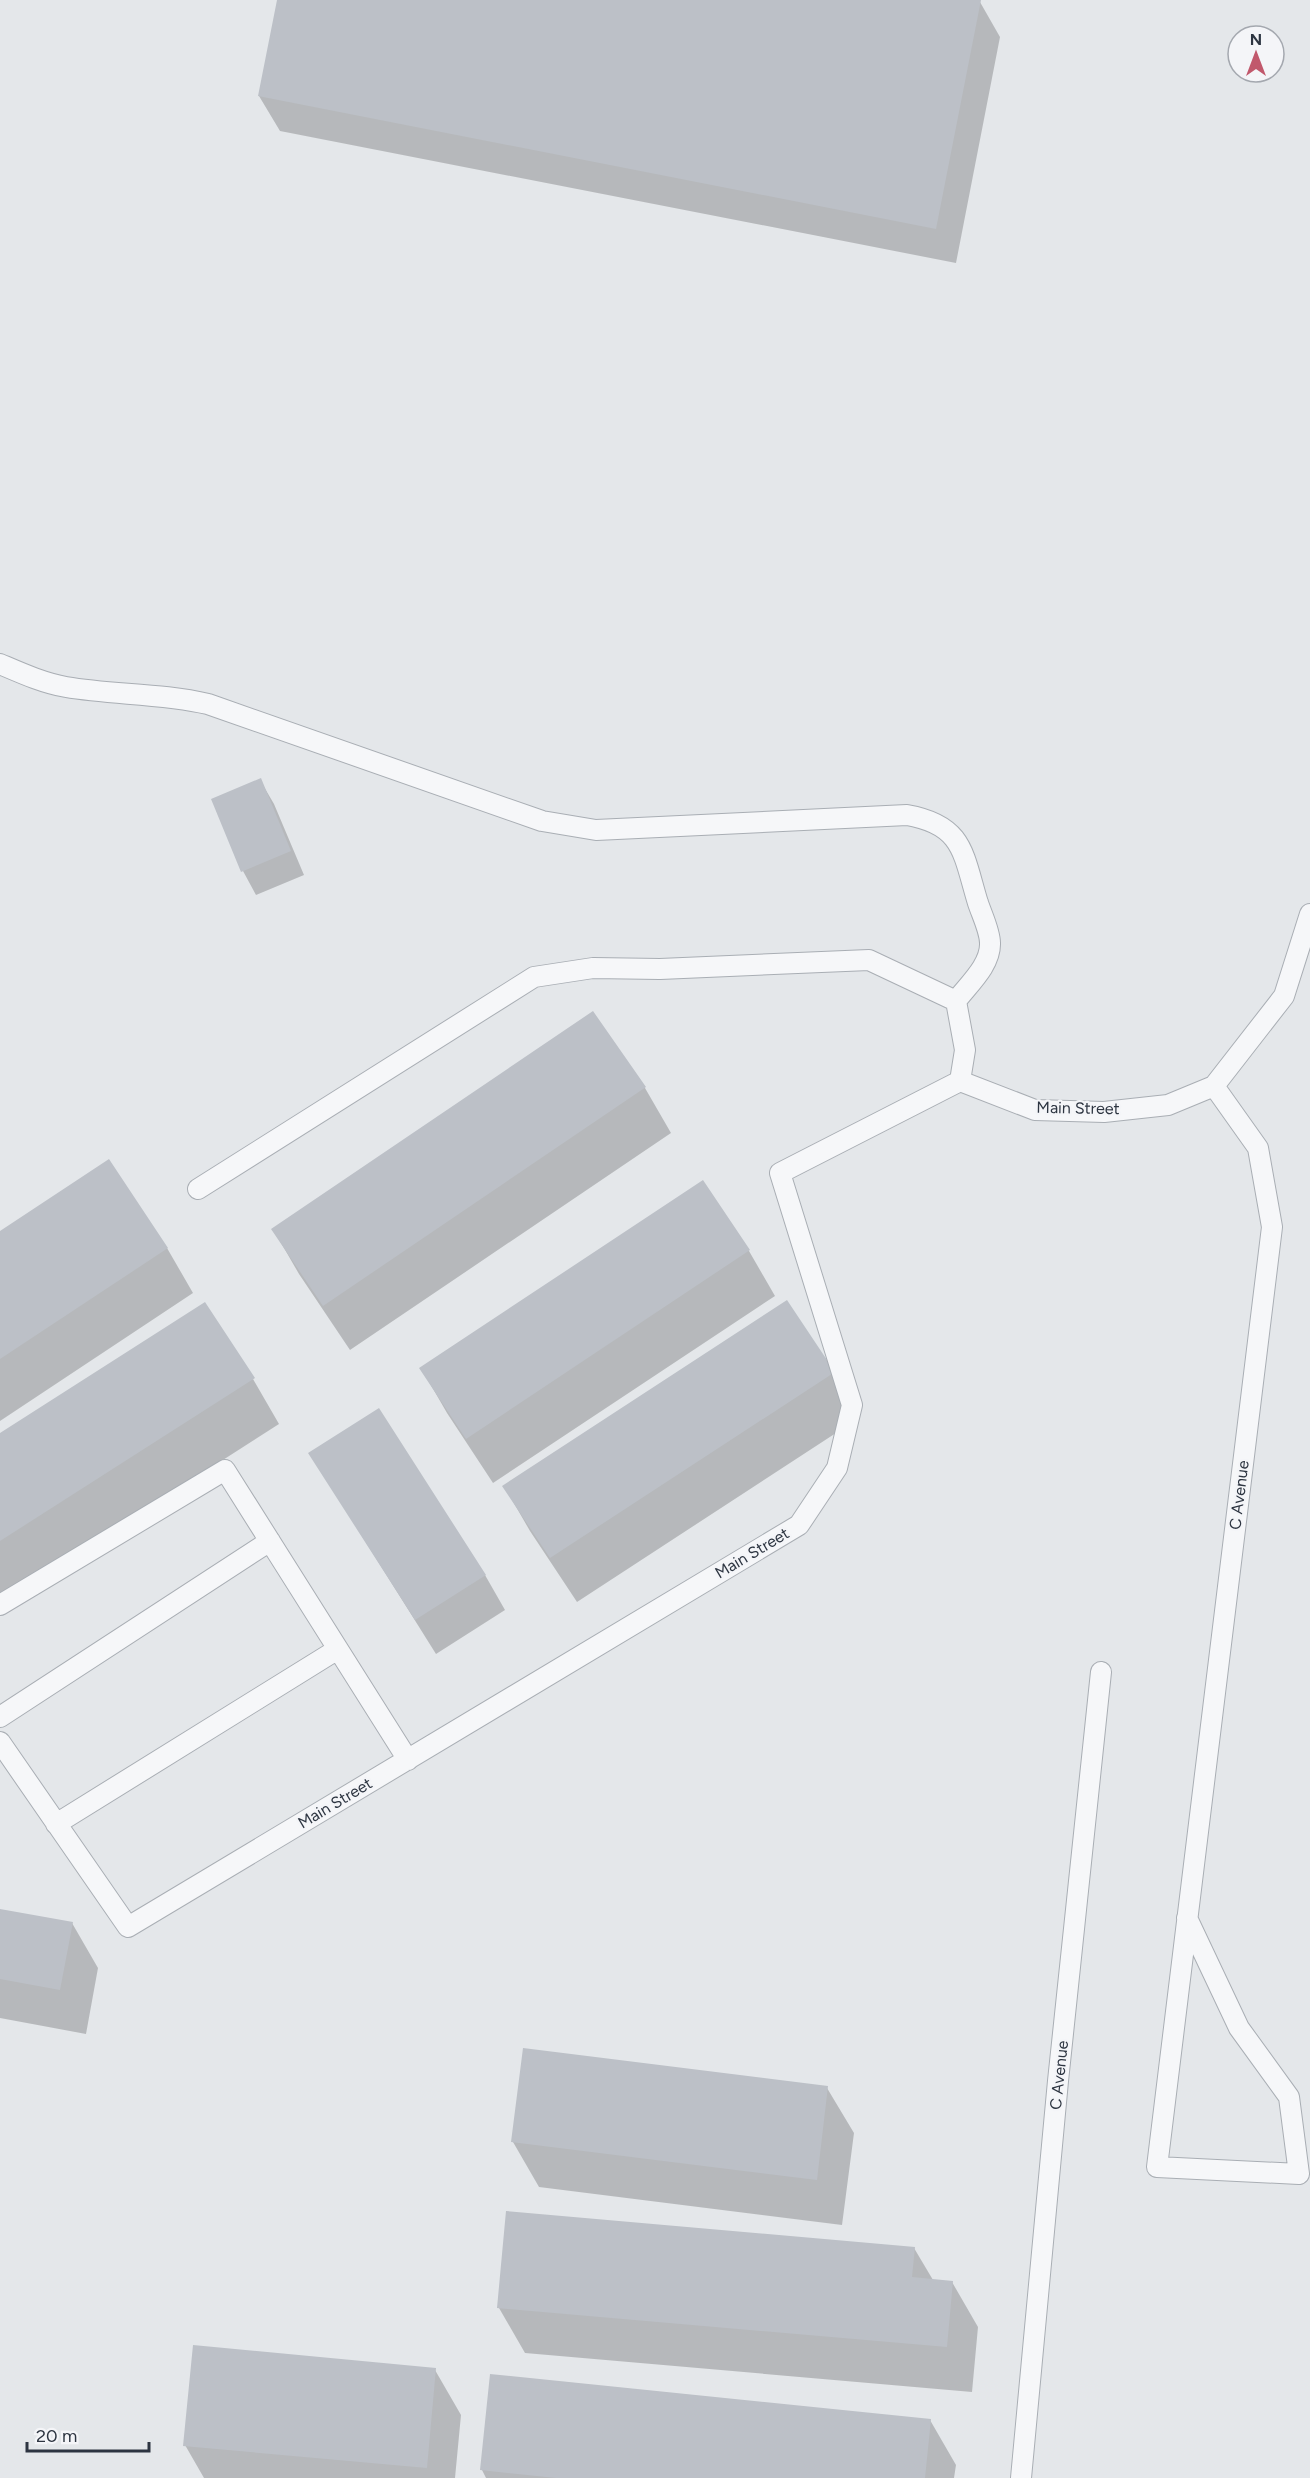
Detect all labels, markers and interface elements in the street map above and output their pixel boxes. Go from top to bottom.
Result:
north arrow [1226,24,1286,84]
text: N [1250,30,1262,49]
street label: Main Street [1036,1098,1120,1118]
street label: C Avenue [1225,1459,1253,1531]
street label: Main Street [711,1523,793,1583]
street label: Main Street [294,1773,376,1833]
street label: C Avenue [1046,2039,1072,2111]
scale bar [27,2415,148,2453]
text: 20 m [36,2425,77,2447]

